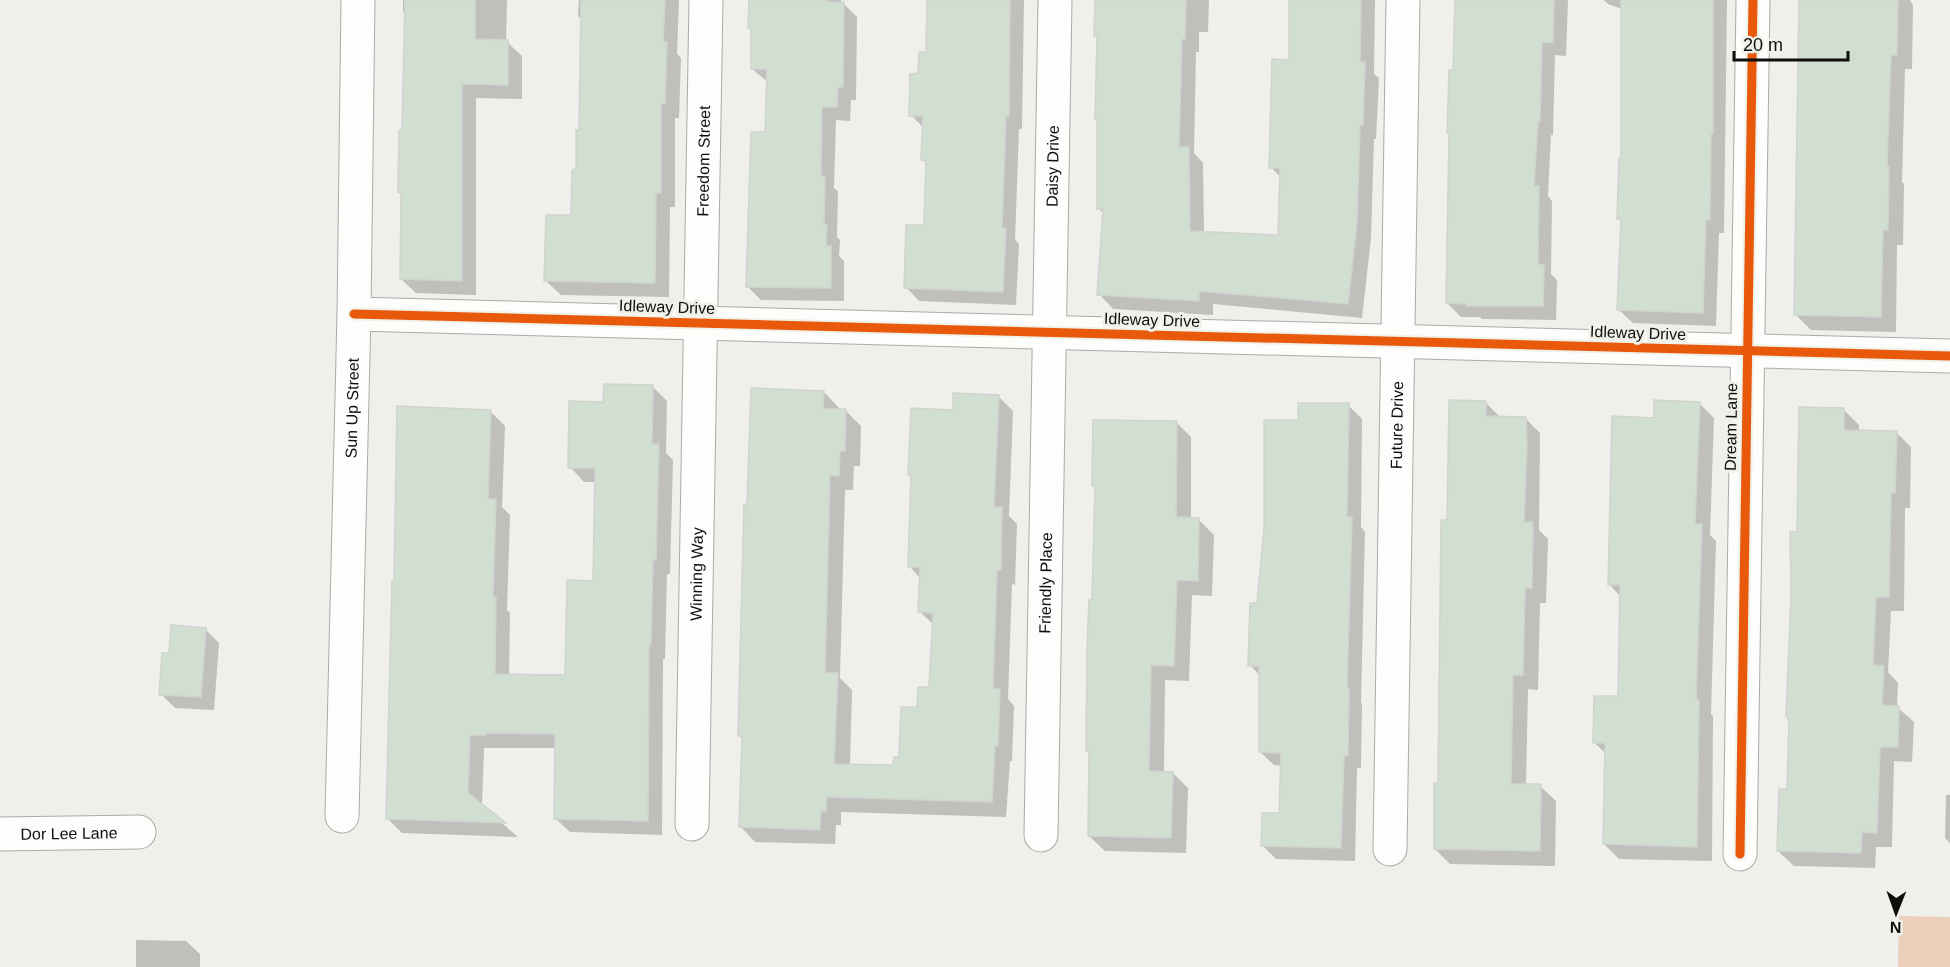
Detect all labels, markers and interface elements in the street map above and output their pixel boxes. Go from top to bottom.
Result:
scale bar [1734,24,1848,62]
text: 20 m [1743,35,1783,55]
street label: Freedom Street [694,105,713,217]
street label: Daisy Drive [1043,125,1061,207]
street label: Idleway Drive [619,297,715,317]
street label: Idleway Drive [1104,310,1200,330]
street label: Idleway Drive [1590,323,1686,343]
street label: Sun Up Street [342,357,361,459]
street label: Future Drive [1387,381,1406,469]
street label: Dream Lane [1722,383,1740,471]
street label: Winning Way [687,527,706,621]
street label: Friendly Place [1036,532,1055,634]
street label: Dor Lee Lane [20,824,118,842]
north arrow [1866,883,1926,943]
text: N [1890,919,1902,936]

